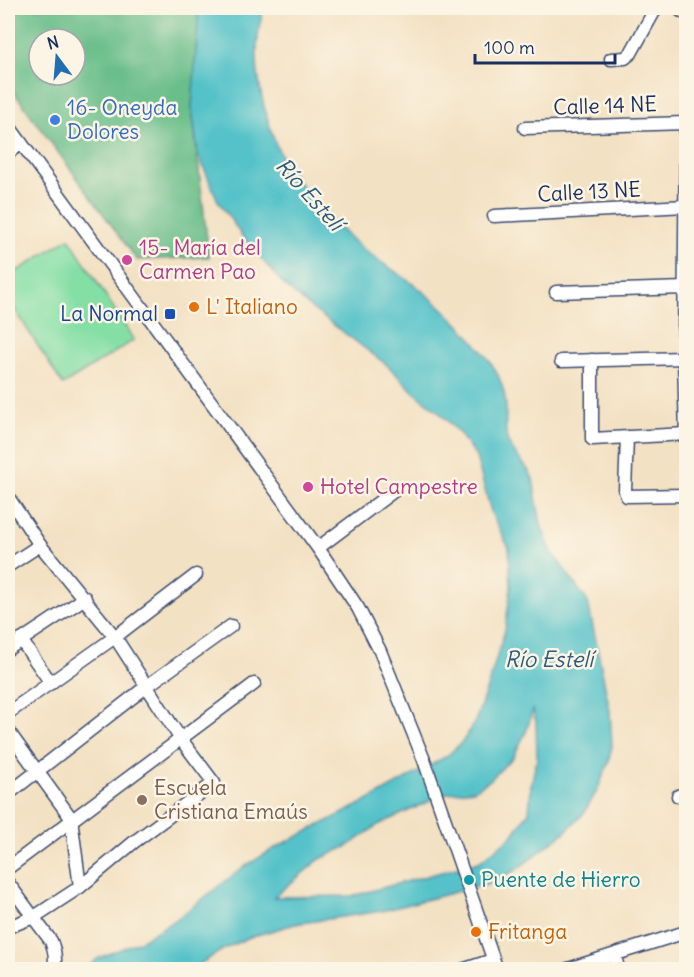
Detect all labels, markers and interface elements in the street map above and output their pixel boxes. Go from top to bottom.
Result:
north arrow [27,27,87,87]
scale bar [475,27,614,65]
text: N [45,31,61,54]
text: 100 m [484,36,535,59]
street label: Calle 14 NE [553,90,657,121]
place label: 16- Oneyda Dolores [67,94,177,145]
marker: 16- Oneyda Dolores [48,113,62,127]
water label: Río Estelí [270,152,353,239]
street label: Calle 13 NE [537,175,641,208]
place label: 15- María del Carmen Pao [139,234,261,285]
marker: 15- María del Carmen Pao [120,253,134,267]
place label: L' Italiano [206,293,298,320]
place label: La Normal [60,300,158,327]
marker: L' Italiano [187,300,201,314]
marker: La Normal [163,307,177,321]
place label: Hotel Campestre [320,473,478,500]
marker: Hotel Campestre [301,480,315,494]
water label: Río Estelí [505,645,597,673]
place label: Escuela Cristiana Emaús [154,774,308,825]
marker: Escuela Cristiana Emaús [135,793,149,807]
place label: Puente de Hierro [481,866,641,893]
marker: Puente de Hierro [462,873,476,887]
place label: Fritanga [488,918,567,945]
marker: Fritanga [469,925,483,939]

